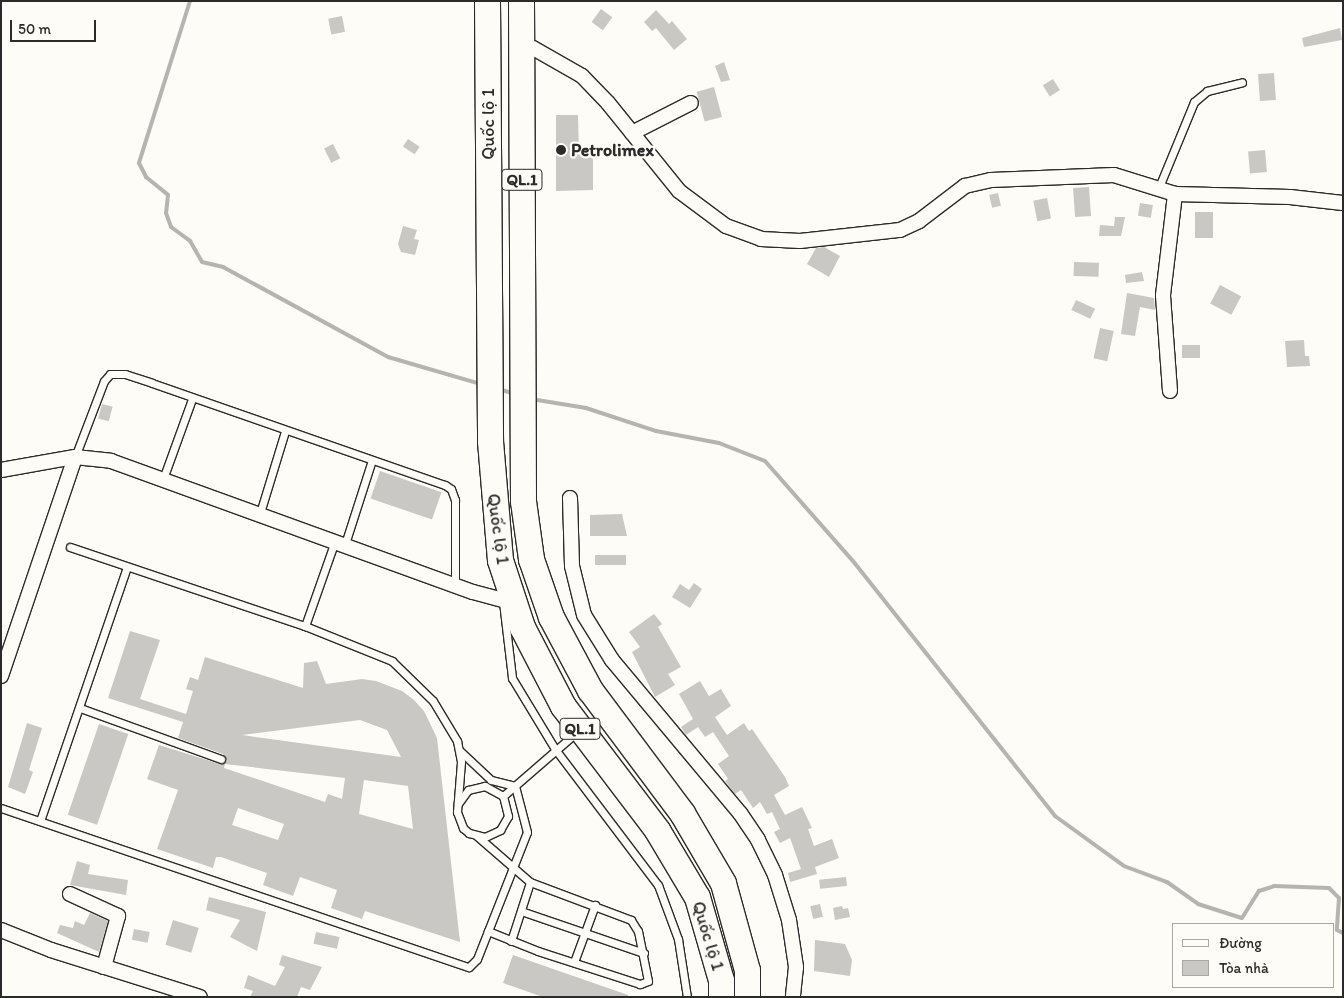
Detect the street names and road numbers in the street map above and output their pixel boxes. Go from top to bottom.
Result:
street label: Quốc lộ 1 [477,88,499,160]
road number: QL.1 [501,166,543,194]
street label: Quốc lộ 1 [482,492,514,566]
road number: QL.1 [559,716,601,742]
street label: Quốc lộ 1 [687,899,729,973]

